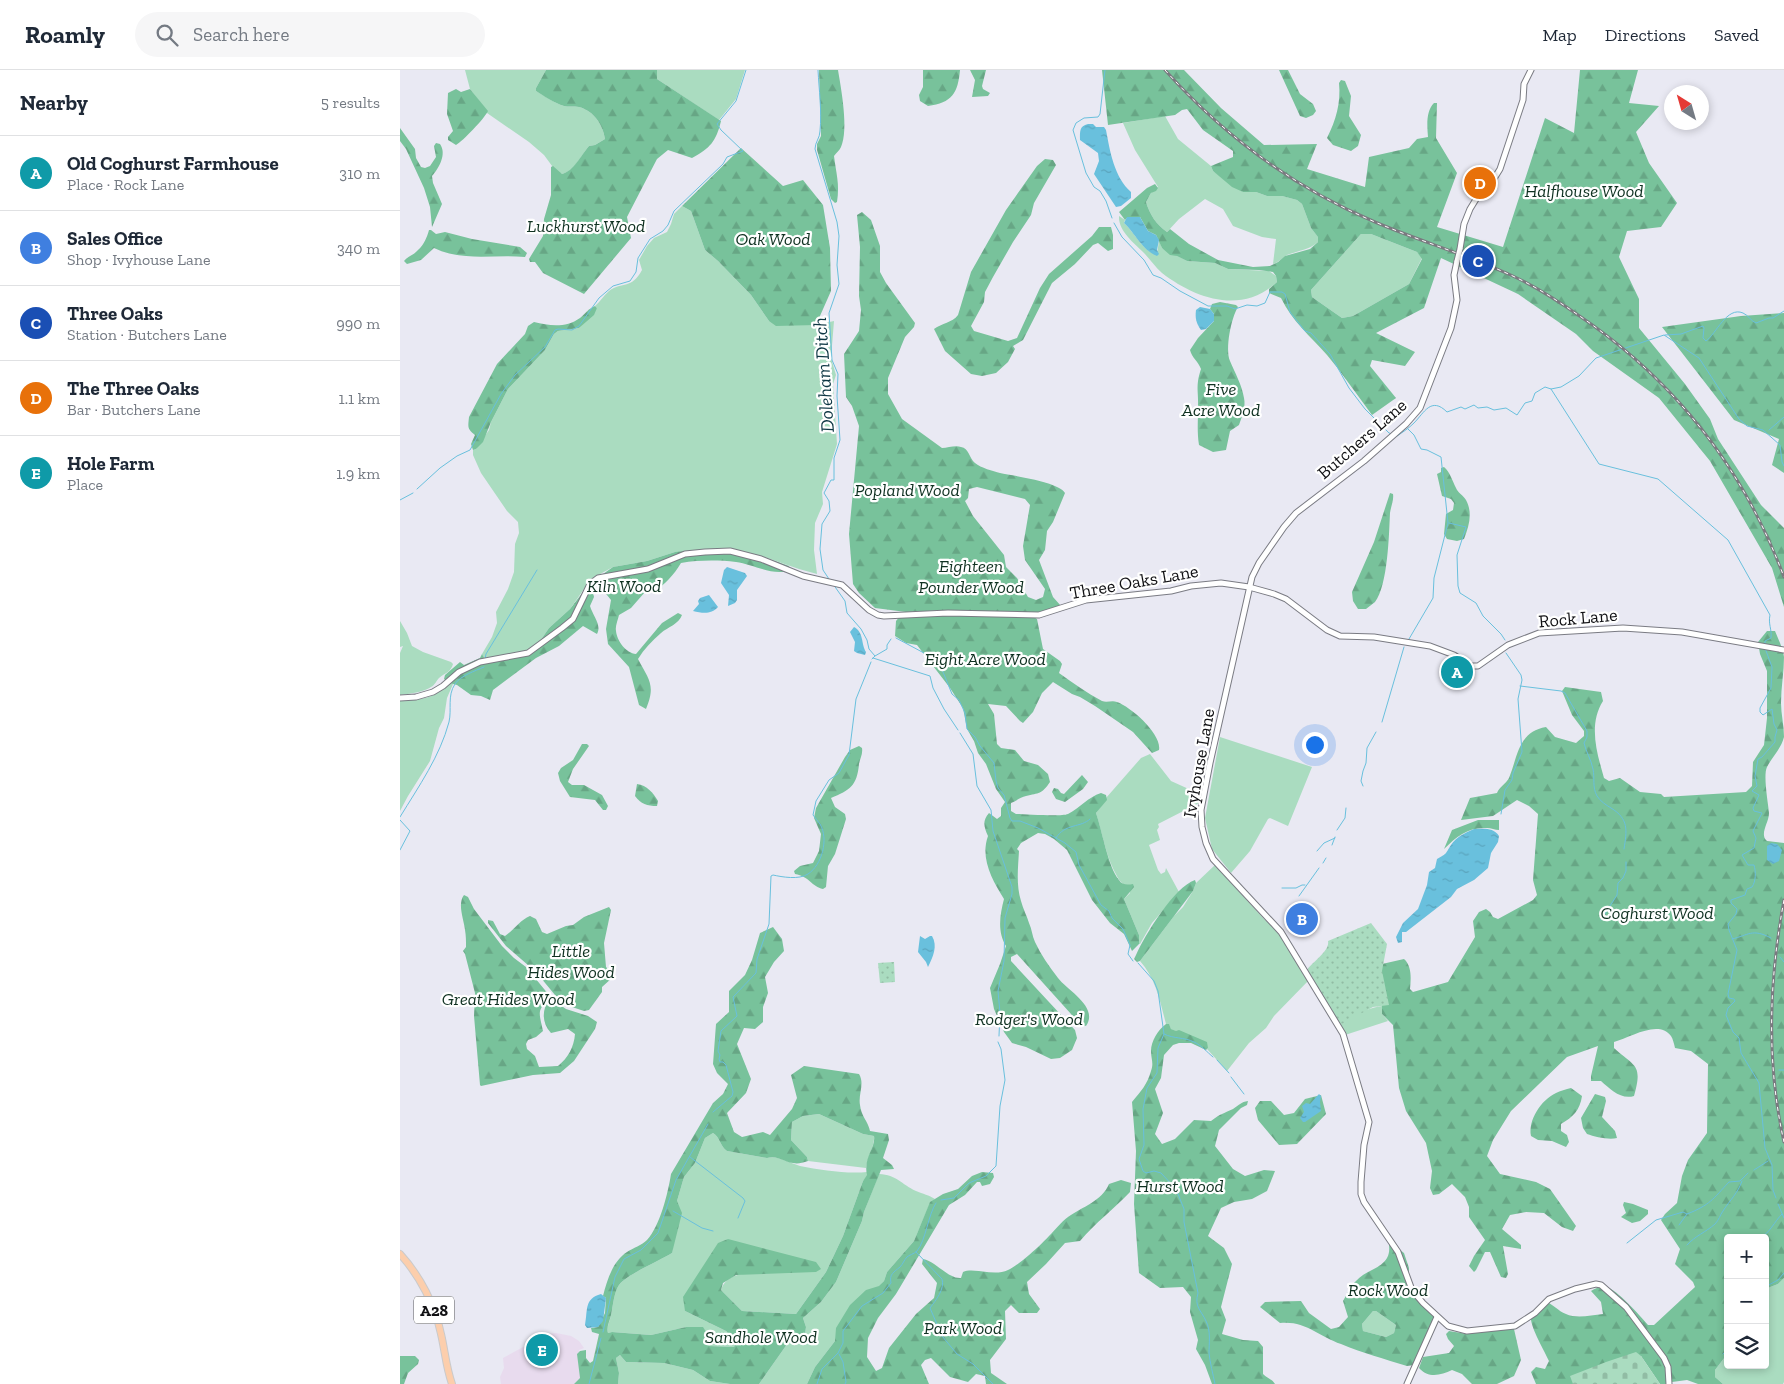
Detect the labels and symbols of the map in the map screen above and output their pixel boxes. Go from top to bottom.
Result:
north arrow [1664,85,1709,130]
pin: D [1464,164,1496,202]
park label: Halfhouse Wood [1524,180,1644,202]
park label: Luckhurst Wood [527,215,645,237]
park label: Oak Wood [735,228,811,250]
pin: C [1462,242,1494,280]
water label: Doleham Ditch [808,317,839,433]
park label: Five Acre Wood [1181,378,1260,421]
street label: Butchers Lane [1313,394,1411,484]
park label: Popland Wood [854,479,960,501]
park label: Eighteen Pounder Wood [918,555,1024,598]
street label: Three Oaks Lane [1068,560,1200,604]
park label: Kiln Wood [587,575,661,597]
street label: Rock Lane [1538,604,1618,632]
park label: Eight Acre Wood [924,648,1046,670]
pin: A [1441,653,1473,691]
street label: Ivyhouse Lane [1179,707,1219,819]
your location [1302,732,1328,758]
pin: B [1286,900,1318,938]
park label: Coghurst Wood [1601,902,1713,924]
park label: Little Hides Wood [527,940,615,983]
park label: Great Hides Wood [442,988,574,1010]
park label: Rodger's Wood [975,1008,1083,1030]
park label: Hurst Wood [1136,1175,1224,1197]
park label: Rock Wood [1348,1279,1428,1301]
road number: A28 [414,1296,454,1324]
park label: Park Wood [924,1317,1002,1339]
park label: Sandhole Wood [705,1326,817,1348]
pin: E [526,1331,558,1369]

